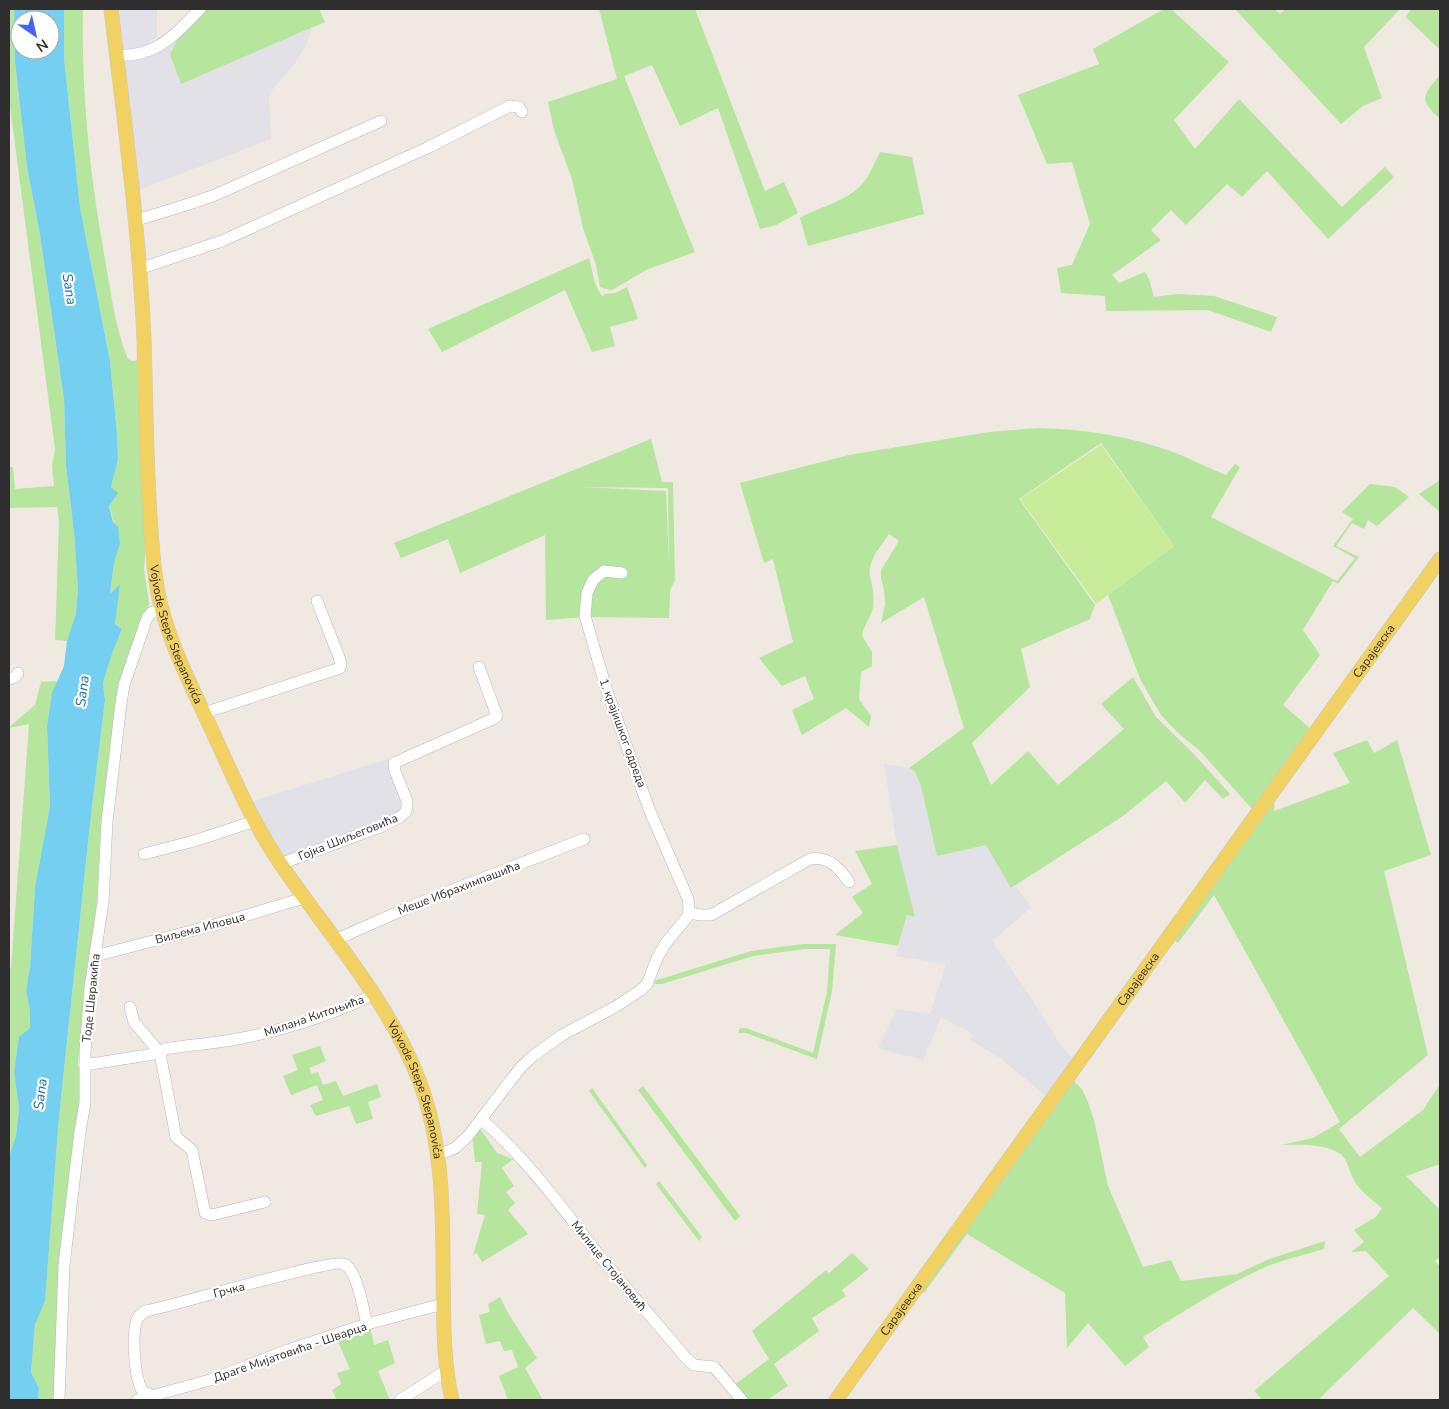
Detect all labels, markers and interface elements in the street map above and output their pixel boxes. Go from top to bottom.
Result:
north arrow [10,10,60,60]
text: N [32,35,52,56]
water label: Sana [58,272,81,306]
street label: Vojvode Stepe Stepanovića [146,563,206,707]
street label: Сарајевска [1349,621,1399,681]
water label: Sana [71,674,94,708]
street label: 1. крајишког одреда [596,676,650,790]
street label: Гојка Шиљеговића [296,810,400,864]
street label: Меше Ибрахимпашића [395,857,523,919]
street label: Виљема Иповца [153,908,247,948]
street label: Сарајевска [1113,949,1163,1009]
street label: Тоде Швракића [78,953,104,1043]
street label: Милана Китоњића [262,991,366,1041]
street label: Vojvode Stepe Stepanovića [383,1017,446,1160]
water label: Sana [29,1077,52,1111]
street label: Милице Стојановић [568,1217,650,1315]
street label: Грчка [212,1278,246,1302]
street label: Сарајевска [877,1279,926,1339]
street label: Драге Мијатовића - Шварца [211,1318,369,1386]

